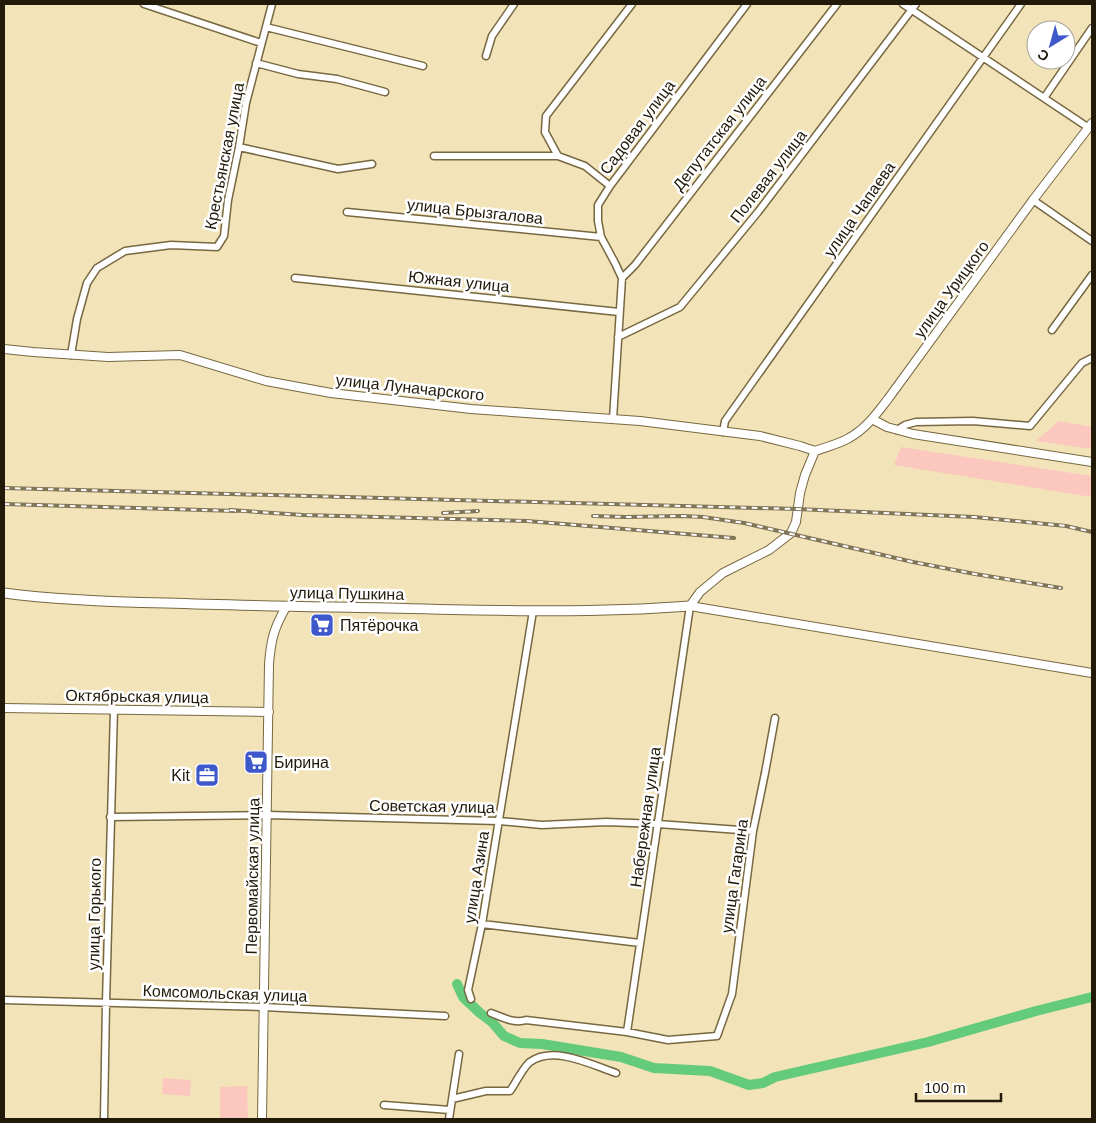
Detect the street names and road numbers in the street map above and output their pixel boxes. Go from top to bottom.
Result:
street label: Депутатская улица [669,73,769,194]
street label: Садовая улица [597,77,678,178]
street label: Крестьянская улица [202,81,247,231]
street label: Полевая улица [727,127,810,226]
street label: улица Чапаева [820,159,898,260]
street label: улица Брызгалова [406,196,544,227]
street label: улица Урицкого [911,238,992,341]
street label: Южная улица [407,268,511,295]
street label: улица Луначарского [335,371,485,404]
street label: улица Пушкина [290,584,404,603]
street label: Октябрьская улица [65,687,209,706]
street label: Набережная улица [627,746,664,888]
street label: Первомайская улица [243,797,262,954]
street label: Советская улица [369,797,495,816]
street label: улица Гагарина [718,818,751,934]
street label: улица Азина [461,830,492,924]
street label: улица Горького [85,857,104,970]
street label: Комсомольская улица [142,982,308,1005]

